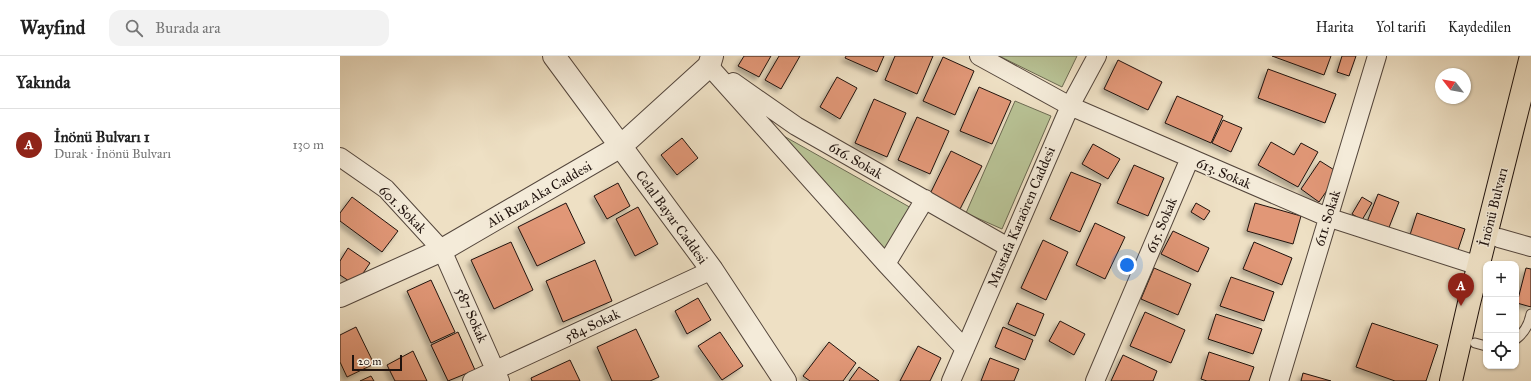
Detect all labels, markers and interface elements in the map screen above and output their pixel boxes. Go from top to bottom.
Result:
search box [109,10,389,46]
text: Wayfind [20,16,85,39]
icon: search [123,17,145,39]
text: Burada ara [155,19,221,37]
text: Harita [1316,19,1354,36]
text: Yol tarifi [1376,19,1426,36]
text: Kaydedilen [1448,19,1511,36]
north arrow [1435,68,1471,104]
text: Yakında [16,72,70,93]
text: İnönü Bulvarı 1 [54,128,150,146]
text: A [25,137,33,153]
text: 130 m [292,137,324,153]
street label: 616. Sokak [826,138,886,183]
street label: Mustafa Karaören Caddesi [984,144,1059,290]
text: Durak · İnönü Bulvarı [54,146,171,162]
street label: 613. Sokak [1194,154,1254,193]
street label: Ali Rıza Aka Caddesi [483,157,595,232]
street label: İnönü Bulvarı [1474,166,1512,248]
street label: Celal Bayar Caddesi [632,167,711,268]
street label: 601. Sokak [375,182,430,237]
street label: 611. Sokak [1311,187,1344,248]
street label: 615. Sokak [1142,194,1181,256]
your location [1117,255,1137,275]
map controls [1483,261,1519,369]
button: + [1483,261,1519,297]
pin: A [1448,273,1474,306]
street label: 587 Sokak [452,285,491,346]
button: − [1483,297,1519,333]
street label: 584 Sokak [562,305,623,346]
button: locate [1483,333,1519,369]
scale bar [352,353,402,372]
text: 20 m [358,355,381,368]

